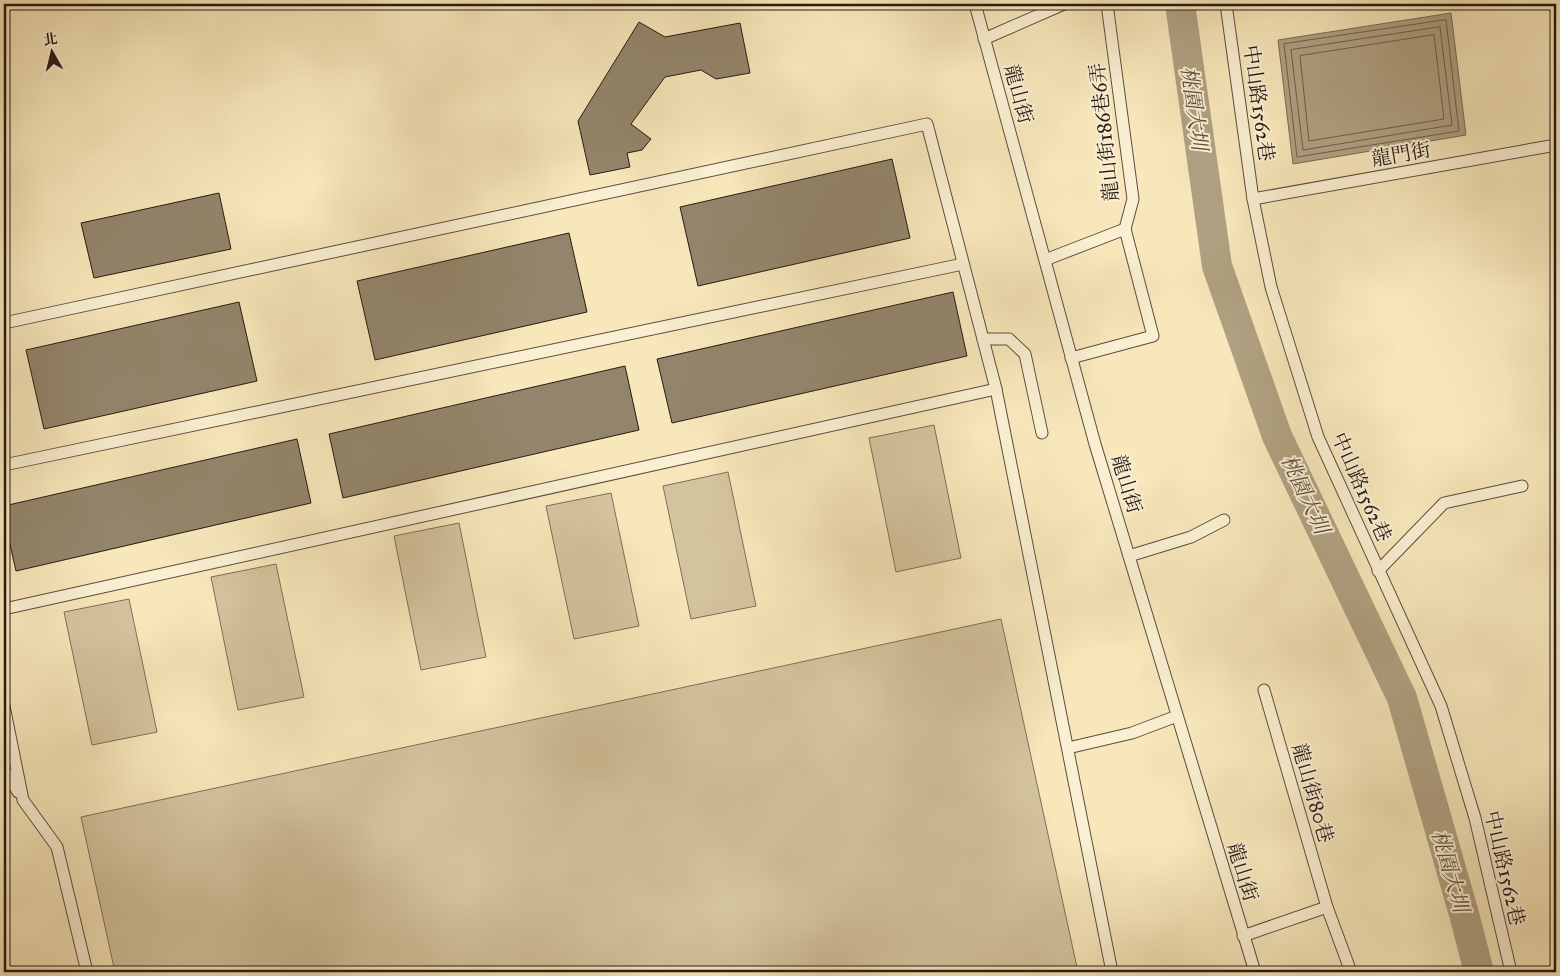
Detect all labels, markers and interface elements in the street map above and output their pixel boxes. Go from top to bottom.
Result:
north arrow [28,28,78,78]
text: 北 [42,30,58,49]
street label: 中山路1562巷 [1239,43,1279,163]
street label: 龍山街 [1000,62,1038,126]
street label: 龍山街186巷6弄 [1085,62,1123,202]
water label: 桃園大圳 [1175,65,1213,154]
street label: 龍門街 [1369,137,1433,171]
street label: 中山路1562巷 [1327,429,1397,545]
water label: 桃園大圳 [1275,450,1336,540]
street label: 龍山街 [1107,452,1147,516]
street label: 龍山街80巷 [1287,741,1339,845]
street label: 中山路1562巷 [1480,808,1530,928]
water label: 桃園大圳 [1426,827,1475,918]
street label: 龍山街 [1223,840,1263,904]

